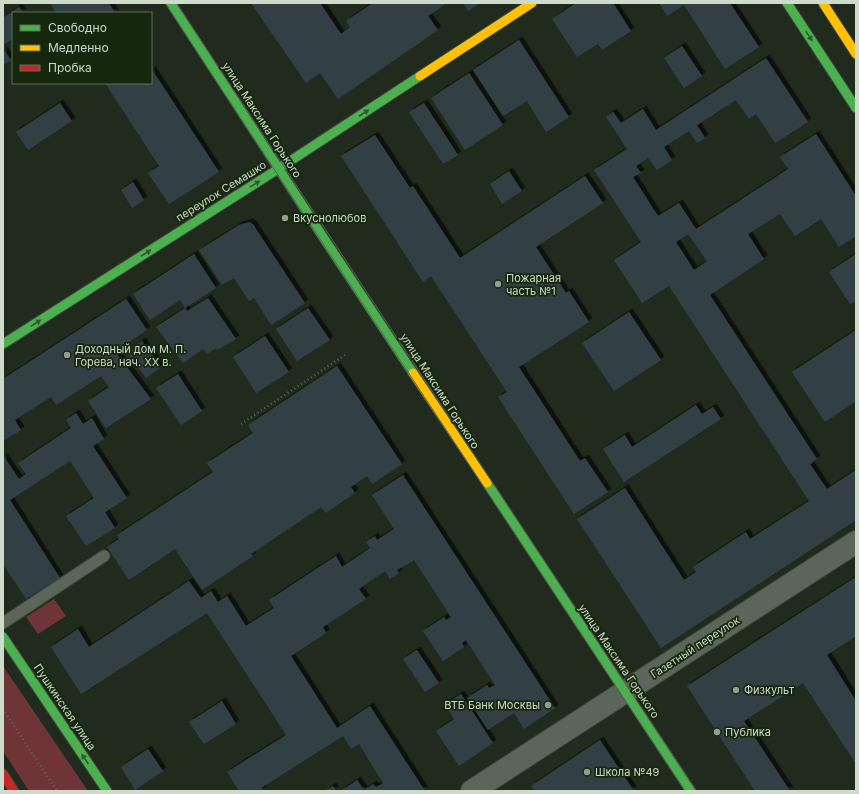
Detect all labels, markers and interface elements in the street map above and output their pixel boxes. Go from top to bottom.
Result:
legend [12,12,152,84]
text: Свободно [48,20,107,35]
one-way arrow [805,30,812,41]
text: Медленно [48,40,109,55]
street label: улица Максима Горького [219,59,305,181]
text: Пробка [48,60,92,75]
one-way arrow [359,109,369,117]
street label: переулок Семашко [173,157,269,224]
one-way arrow [249,180,261,187]
place label: Вкуснолюбов [293,211,366,225]
marker: Вкуснолюбов [280,213,290,223]
one-way arrow [140,250,151,257]
place label: Пожарная часть №1 [506,271,561,298]
marker: Пожарная часть №1 [493,279,503,289]
one-way arrow [31,319,41,327]
street label: улица Максима Горького [397,330,483,452]
place label: Доходный дом М. П. Горева, нач. ХХ в. [75,342,186,369]
marker: Доходный дом М. П. Горева, нач. ХХ в. [62,350,72,360]
street label: улица Максима Горького [575,601,663,721]
street label: Газетный переулок [648,613,742,681]
street label: Пушкинская улица [31,661,99,753]
place label: Физкульт [744,683,795,697]
marker: Физкульт [731,685,741,695]
place label: ВТБ Банк Москвы [444,698,540,712]
marker: ВТБ Банк Москвы [543,700,553,710]
place label: Публика [725,725,771,739]
marker: Публика [712,727,722,737]
one-way arrow [81,753,89,764]
place label: Школа №49 [595,765,660,779]
marker: Школа №49 [582,767,592,777]

